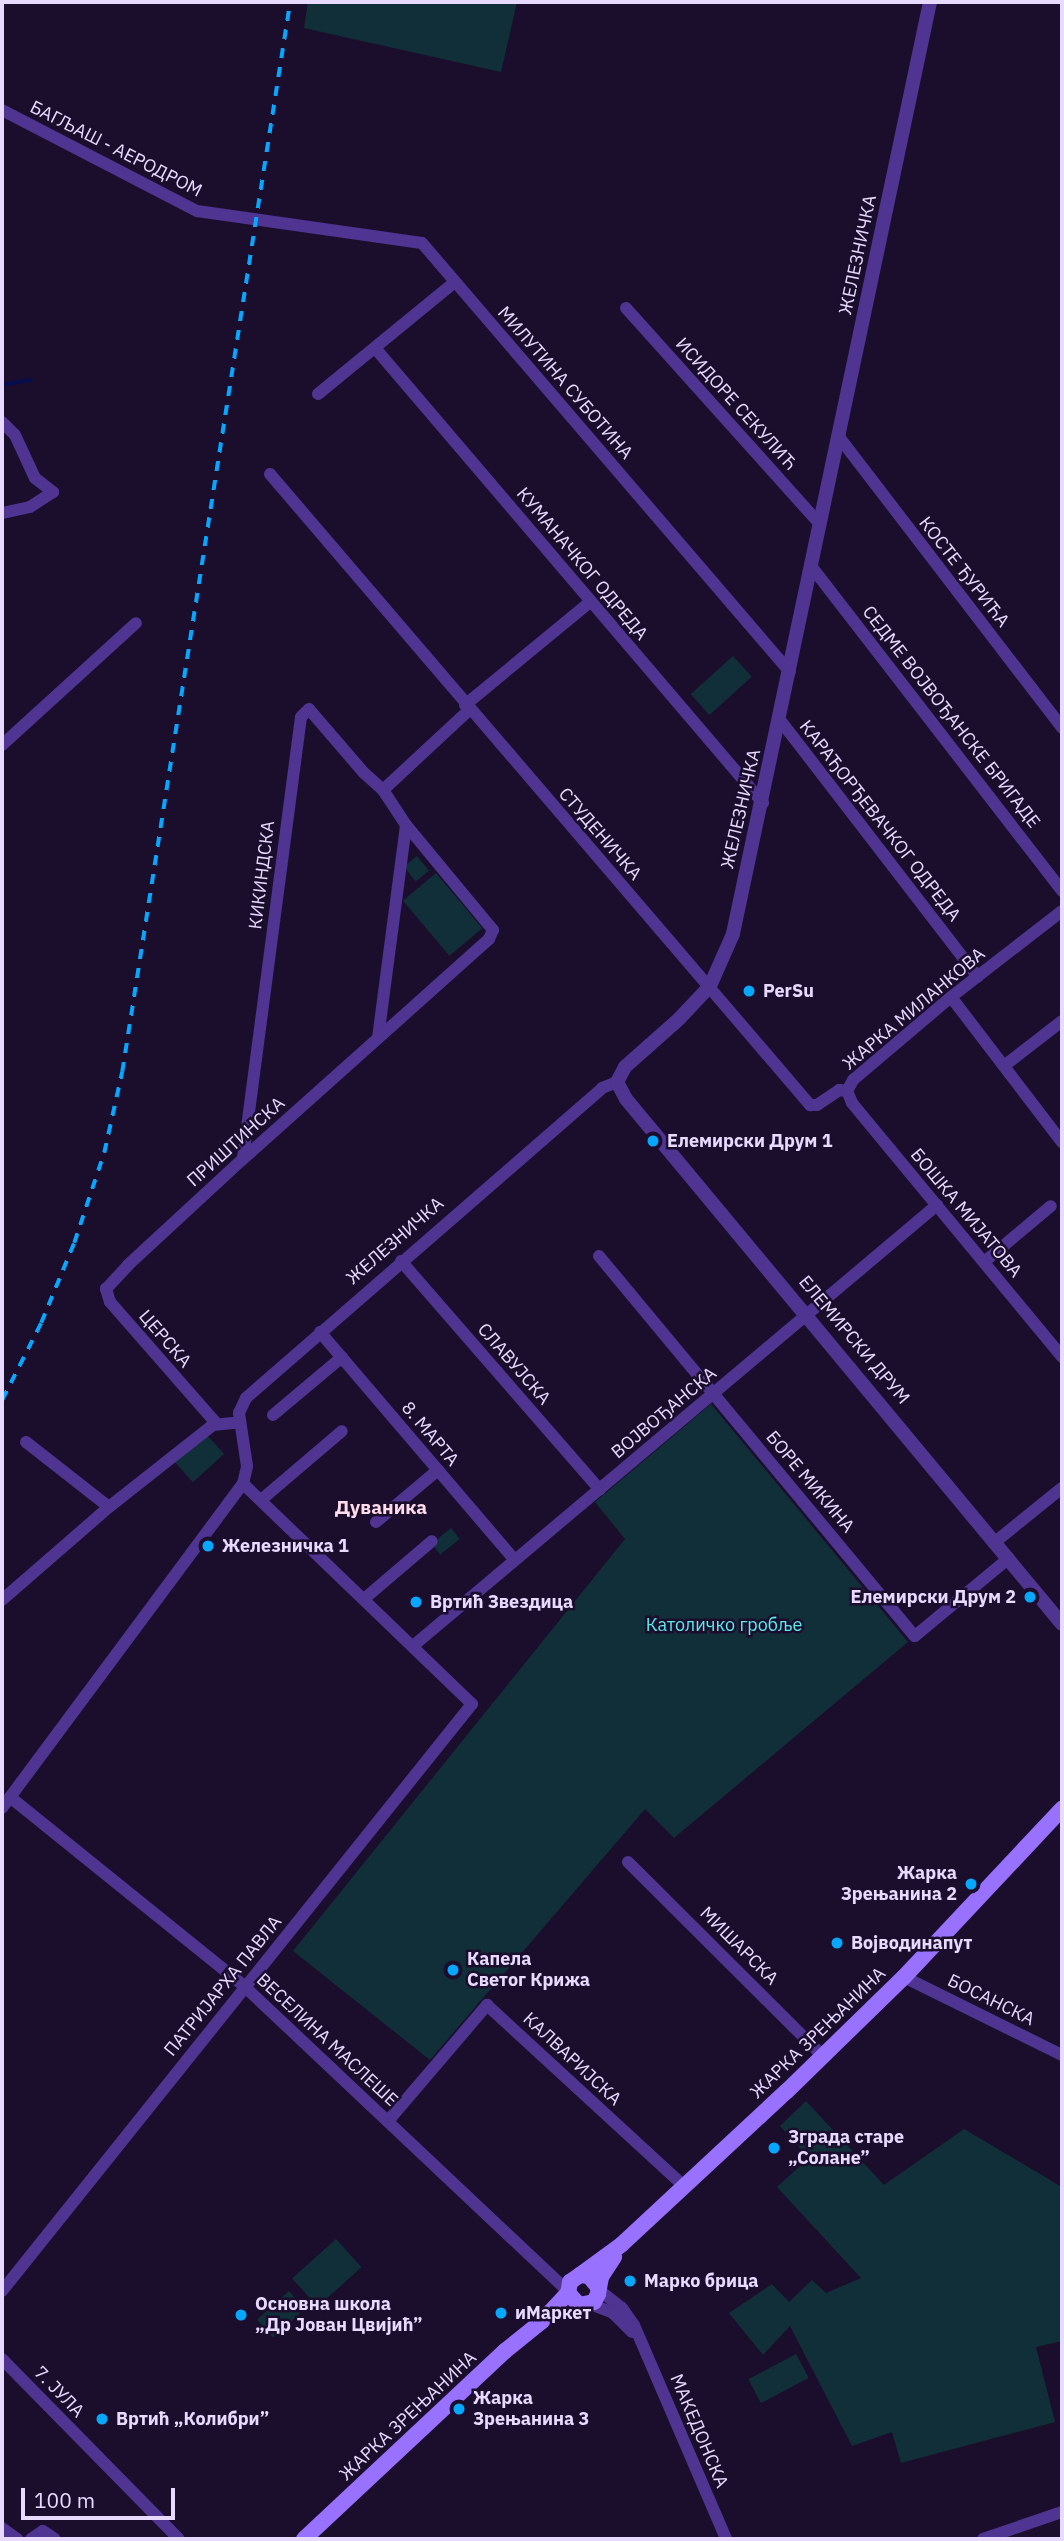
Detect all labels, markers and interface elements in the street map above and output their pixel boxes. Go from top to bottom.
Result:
street label: БАГЉАШ - АЕРОДРОМ [26,96,206,202]
street label: ЖЕЛЕЗНИЧКА [835,193,881,317]
street label: МИЛУТИНА СУБОТИНА [493,302,637,464]
street label: ИСИДОРЕ СЕКУЛИЋ [671,333,801,475]
street label: КУМАНАЧКОГ ОДРЕДА [512,483,652,645]
street label: КОСТЕ ЂУРИЋА [914,513,1014,631]
street label: СЕДМЕ ВОЈВОЂАНСКЕ БРИГАДЕ [858,602,1044,832]
street label: КАРАЂОРЂЕВАЧКОГ ОДРЕДА [795,716,965,926]
street label: ЖЕЛЕЗНИЧКА [717,747,765,871]
street label: СТУДЕНИЧКА [554,783,646,885]
street label: КИКИНДСКА [245,819,279,931]
street label: ЖАРКА МИЛАНКОВА [839,943,989,1075]
place label: PerSu [763,980,814,1002]
marker: PerSu [741,983,757,999]
street label: ПРИШТИНСКА [183,1093,289,1191]
place label: Елемирски Друм 1 [667,1130,832,1152]
marker: Елемирски Друм 1 [645,1133,661,1149]
street label: БОШКА МИЈАТОВА [906,1144,1026,1282]
street label: ЖЕЛЕЗНИЧКА [342,1193,448,1289]
street label: ЕЛЕМИРСКИ ДРУМ [794,1271,914,1409]
street label: ЦЕРСКА [134,1306,196,1372]
street label: СЛАВУЈСКА [473,1319,555,1409]
street label: ВОЈВОЂАНСКА [607,1363,721,1463]
street label: 8. МАРТА [397,1397,463,1471]
street label: БОРЕ МИКИНА [761,1427,859,1537]
district label: Дуваника [335,1497,427,1519]
place label: Железничка 1 [222,1535,349,1557]
marker: Железничка 1 [200,1538,216,1554]
place label: Елемирски Друм 2 [851,1586,1016,1608]
marker: Елемирски Друм 2 [1022,1589,1038,1605]
place label: Вртић Звездица [430,1591,573,1613]
marker: Вртић Звездица [408,1594,424,1610]
park label: Католичко гробље [646,1614,802,1636]
place label: Жарка Зрењанина 2 [841,1863,957,1906]
marker: Жарка Зрењанина 2 [963,1876,979,1892]
street label: МИШАРСКА [695,1902,783,1990]
street label: ПАТРИЈАРХА ПАВЛА [160,1911,286,2061]
place label: Војводинапут [851,1932,972,1954]
marker: Војводинапут [829,1935,845,1951]
place label: Капела Светог Крижа [467,1949,590,1992]
marker: Капела Светог Крижа [445,1962,461,1978]
street label: ЖАРКА ЗРЕЊАНИНА [746,1963,890,2103]
street label: ВЕСЕЛИНА МАСЛЕШЕ [252,1969,402,2111]
street label: БОСАНСКА [944,1970,1038,2030]
street label: КАЛВАРИЈСКА [518,2008,626,2110]
place label: Зграда старе „Солане” [788,2127,904,2170]
marker: Зграда старе „Солане” [766,2140,782,2156]
place label: Марко брица [644,2270,759,2292]
marker: Марко брица [622,2273,638,2289]
place label: Основна школа „Др Јован Цвијић” [255,2294,423,2336]
place label: иМаркет [515,2302,591,2324]
marker: иМаркет [493,2305,509,2321]
marker: Основна школа „Др Јован Цвијић” [233,2307,249,2323]
street label: ЖАРКА ЗРЕЊАНИНА [335,2347,481,2485]
street label: 7. ЈУЛА [29,2362,89,2422]
street label: МАКЕДОНСКА [665,2371,733,2491]
place label: Жарка Зрењанина 3 [473,2388,589,2430]
marker: Жарка Зрењанина 3 [451,2401,467,2417]
place label: Вртић „Колибри” [116,2408,269,2430]
marker: Вртић „Колибри” [94,2411,110,2427]
scale bar [24,2474,178,2518]
text: 100 m [34,2486,95,2514]

